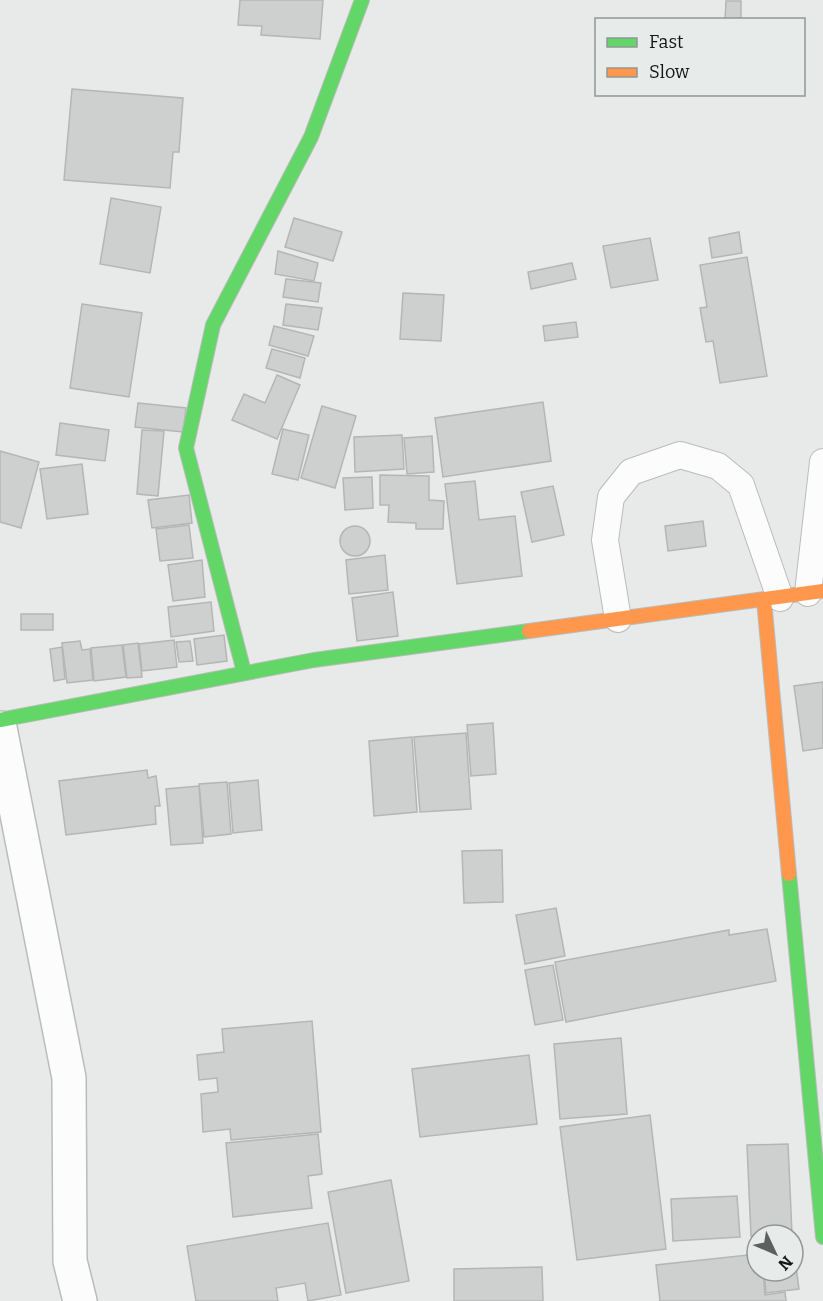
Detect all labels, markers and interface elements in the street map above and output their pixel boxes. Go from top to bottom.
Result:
legend [595,18,805,96]
text: Fast [649,31,684,53]
text: Slow [649,61,690,83]
north arrow [745,1223,805,1283]
text: N [774,1252,797,1274]

